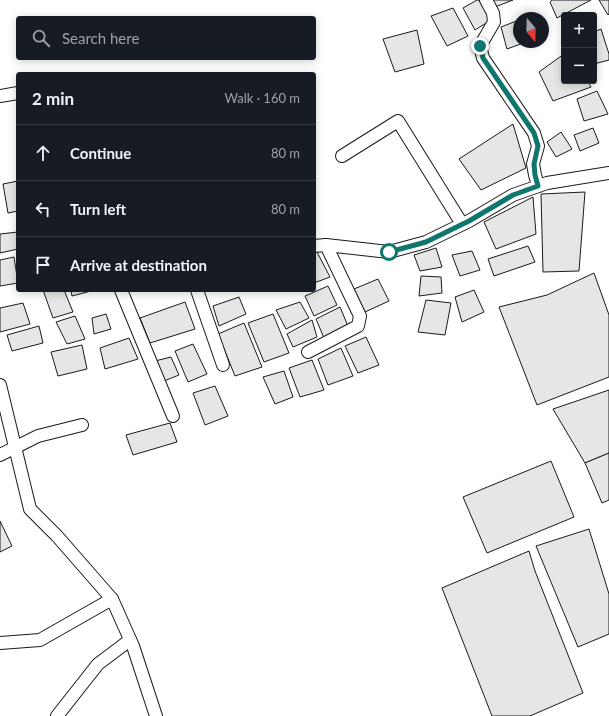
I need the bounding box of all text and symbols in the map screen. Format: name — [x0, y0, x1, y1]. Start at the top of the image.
north arrow — [513, 12, 549, 48]
map controls — [561, 12, 597, 84]
button: + — [561, 12, 597, 48]
search box — [16, 16, 316, 60]
icon: search — [30, 27, 52, 49]
text: Search here — [62, 29, 139, 47]
route end — [471, 37, 489, 55]
button: − — [561, 48, 597, 84]
text: 2 min — [32, 88, 74, 109]
text: Walk · 160 m — [224, 90, 300, 106]
icon: ahead — [32, 142, 54, 164]
text: Continue — [70, 144, 131, 162]
text: 80 m — [271, 145, 300, 161]
icon: left — [32, 198, 54, 220]
text: Turn left — [70, 200, 126, 218]
text: 80 m — [271, 201, 300, 217]
route start — [380, 243, 398, 261]
icon: arrive — [32, 254, 54, 276]
text: Arrive at destination — [70, 256, 207, 274]

